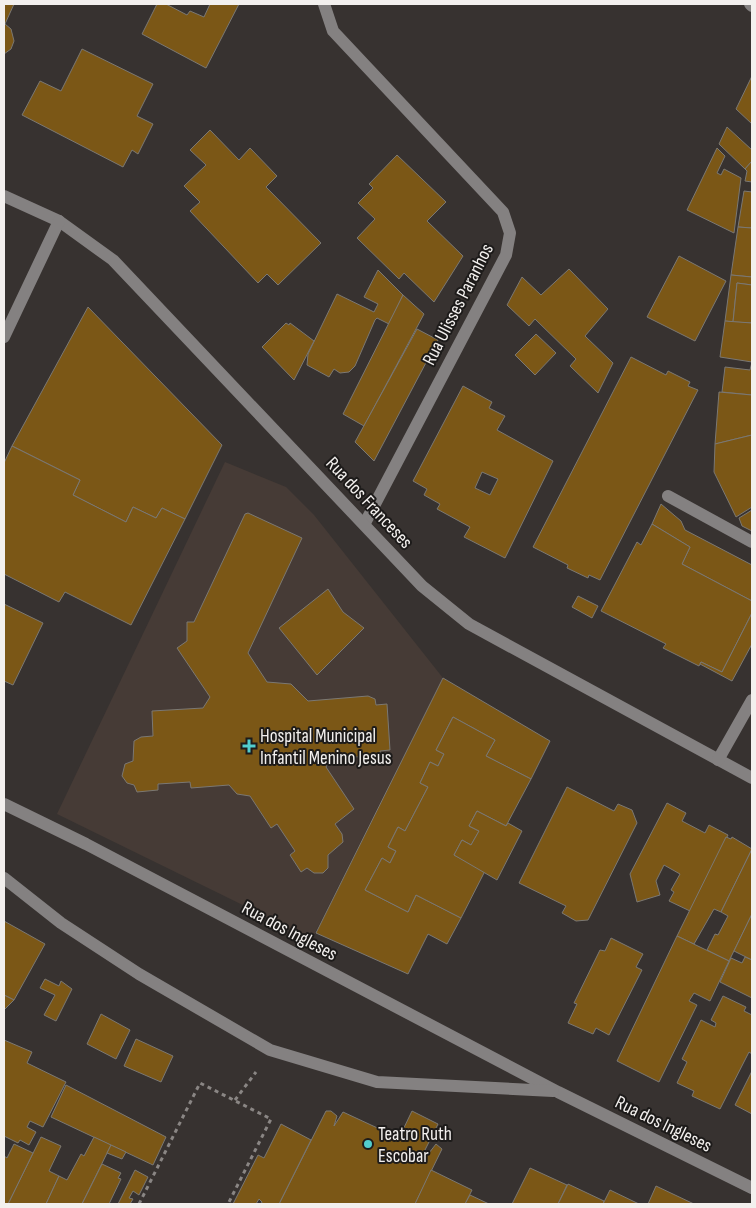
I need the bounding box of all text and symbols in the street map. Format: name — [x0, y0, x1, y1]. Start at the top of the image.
street label: Rua Ulisses Paranhos — [418, 240, 499, 369]
street label: Rua dos Franceses — [321, 452, 417, 554]
place label: Hospital Municipal Infantil Menino Jesus — [260, 725, 392, 770]
marker: Hospital Municipal Infantil Menino Jesus — [242, 739, 256, 753]
street label: Rua dos Ingleses — [238, 897, 341, 966]
street label: Rua dos Ingleses — [611, 1091, 716, 1158]
place label: Teatro Ruth Escobar — [378, 1123, 452, 1168]
marker: Teatro Ruth Escobar — [362, 1138, 374, 1150]

